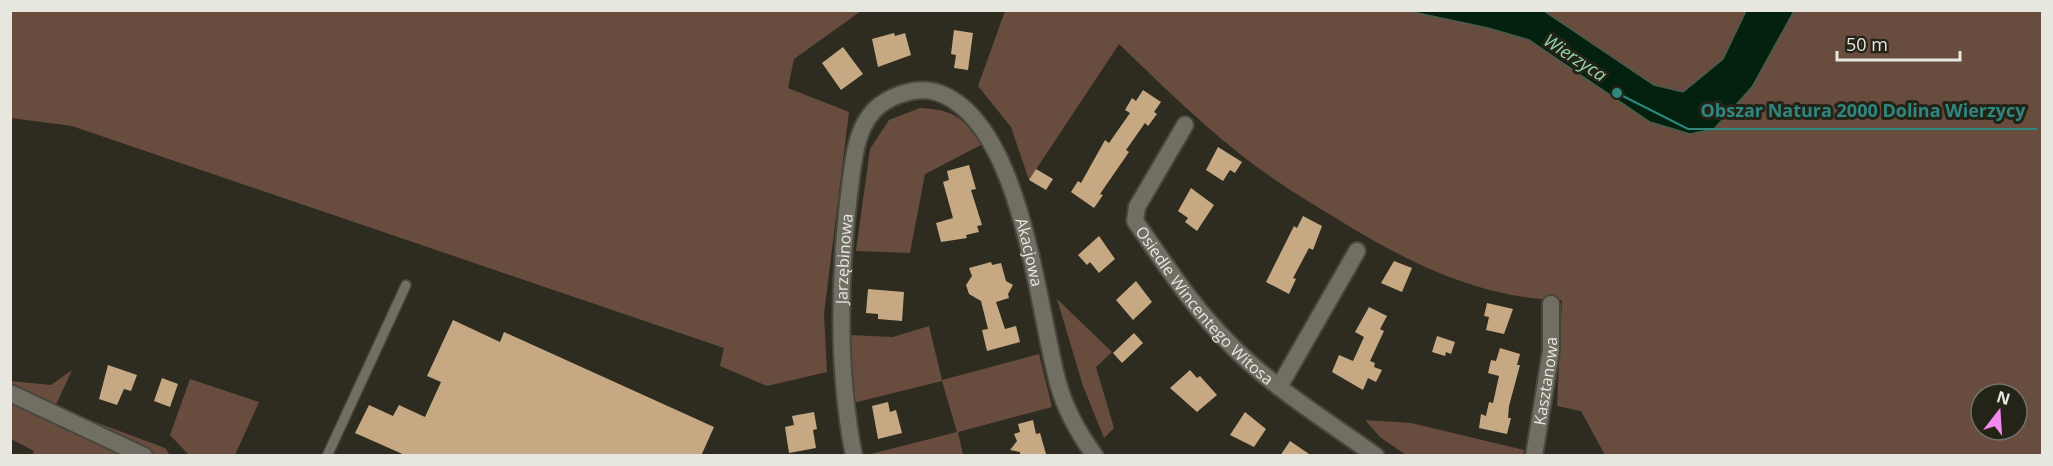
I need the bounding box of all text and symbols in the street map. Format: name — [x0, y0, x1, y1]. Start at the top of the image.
scale bar — [1837, 24, 1960, 62]
water label: Wierzyca — [1539, 28, 1612, 86]
text: 50 m — [1846, 32, 1888, 56]
callout: Obszar Natura 2000 Dolina Wierzycy — [1688, 93, 2037, 129]
text: Obszar Natura 2000 Dolina Wierzycy — [1701, 98, 2026, 122]
street label: Jarzębinowa — [830, 212, 858, 306]
street label: Akacjowa — [1010, 215, 1048, 288]
street label: Osiedle Wincentego Witosa — [1131, 222, 1278, 390]
street label: Kasztanowa — [1528, 337, 1563, 427]
north arrow — [1969, 382, 2029, 442]
text: N — [1994, 385, 2013, 410]

